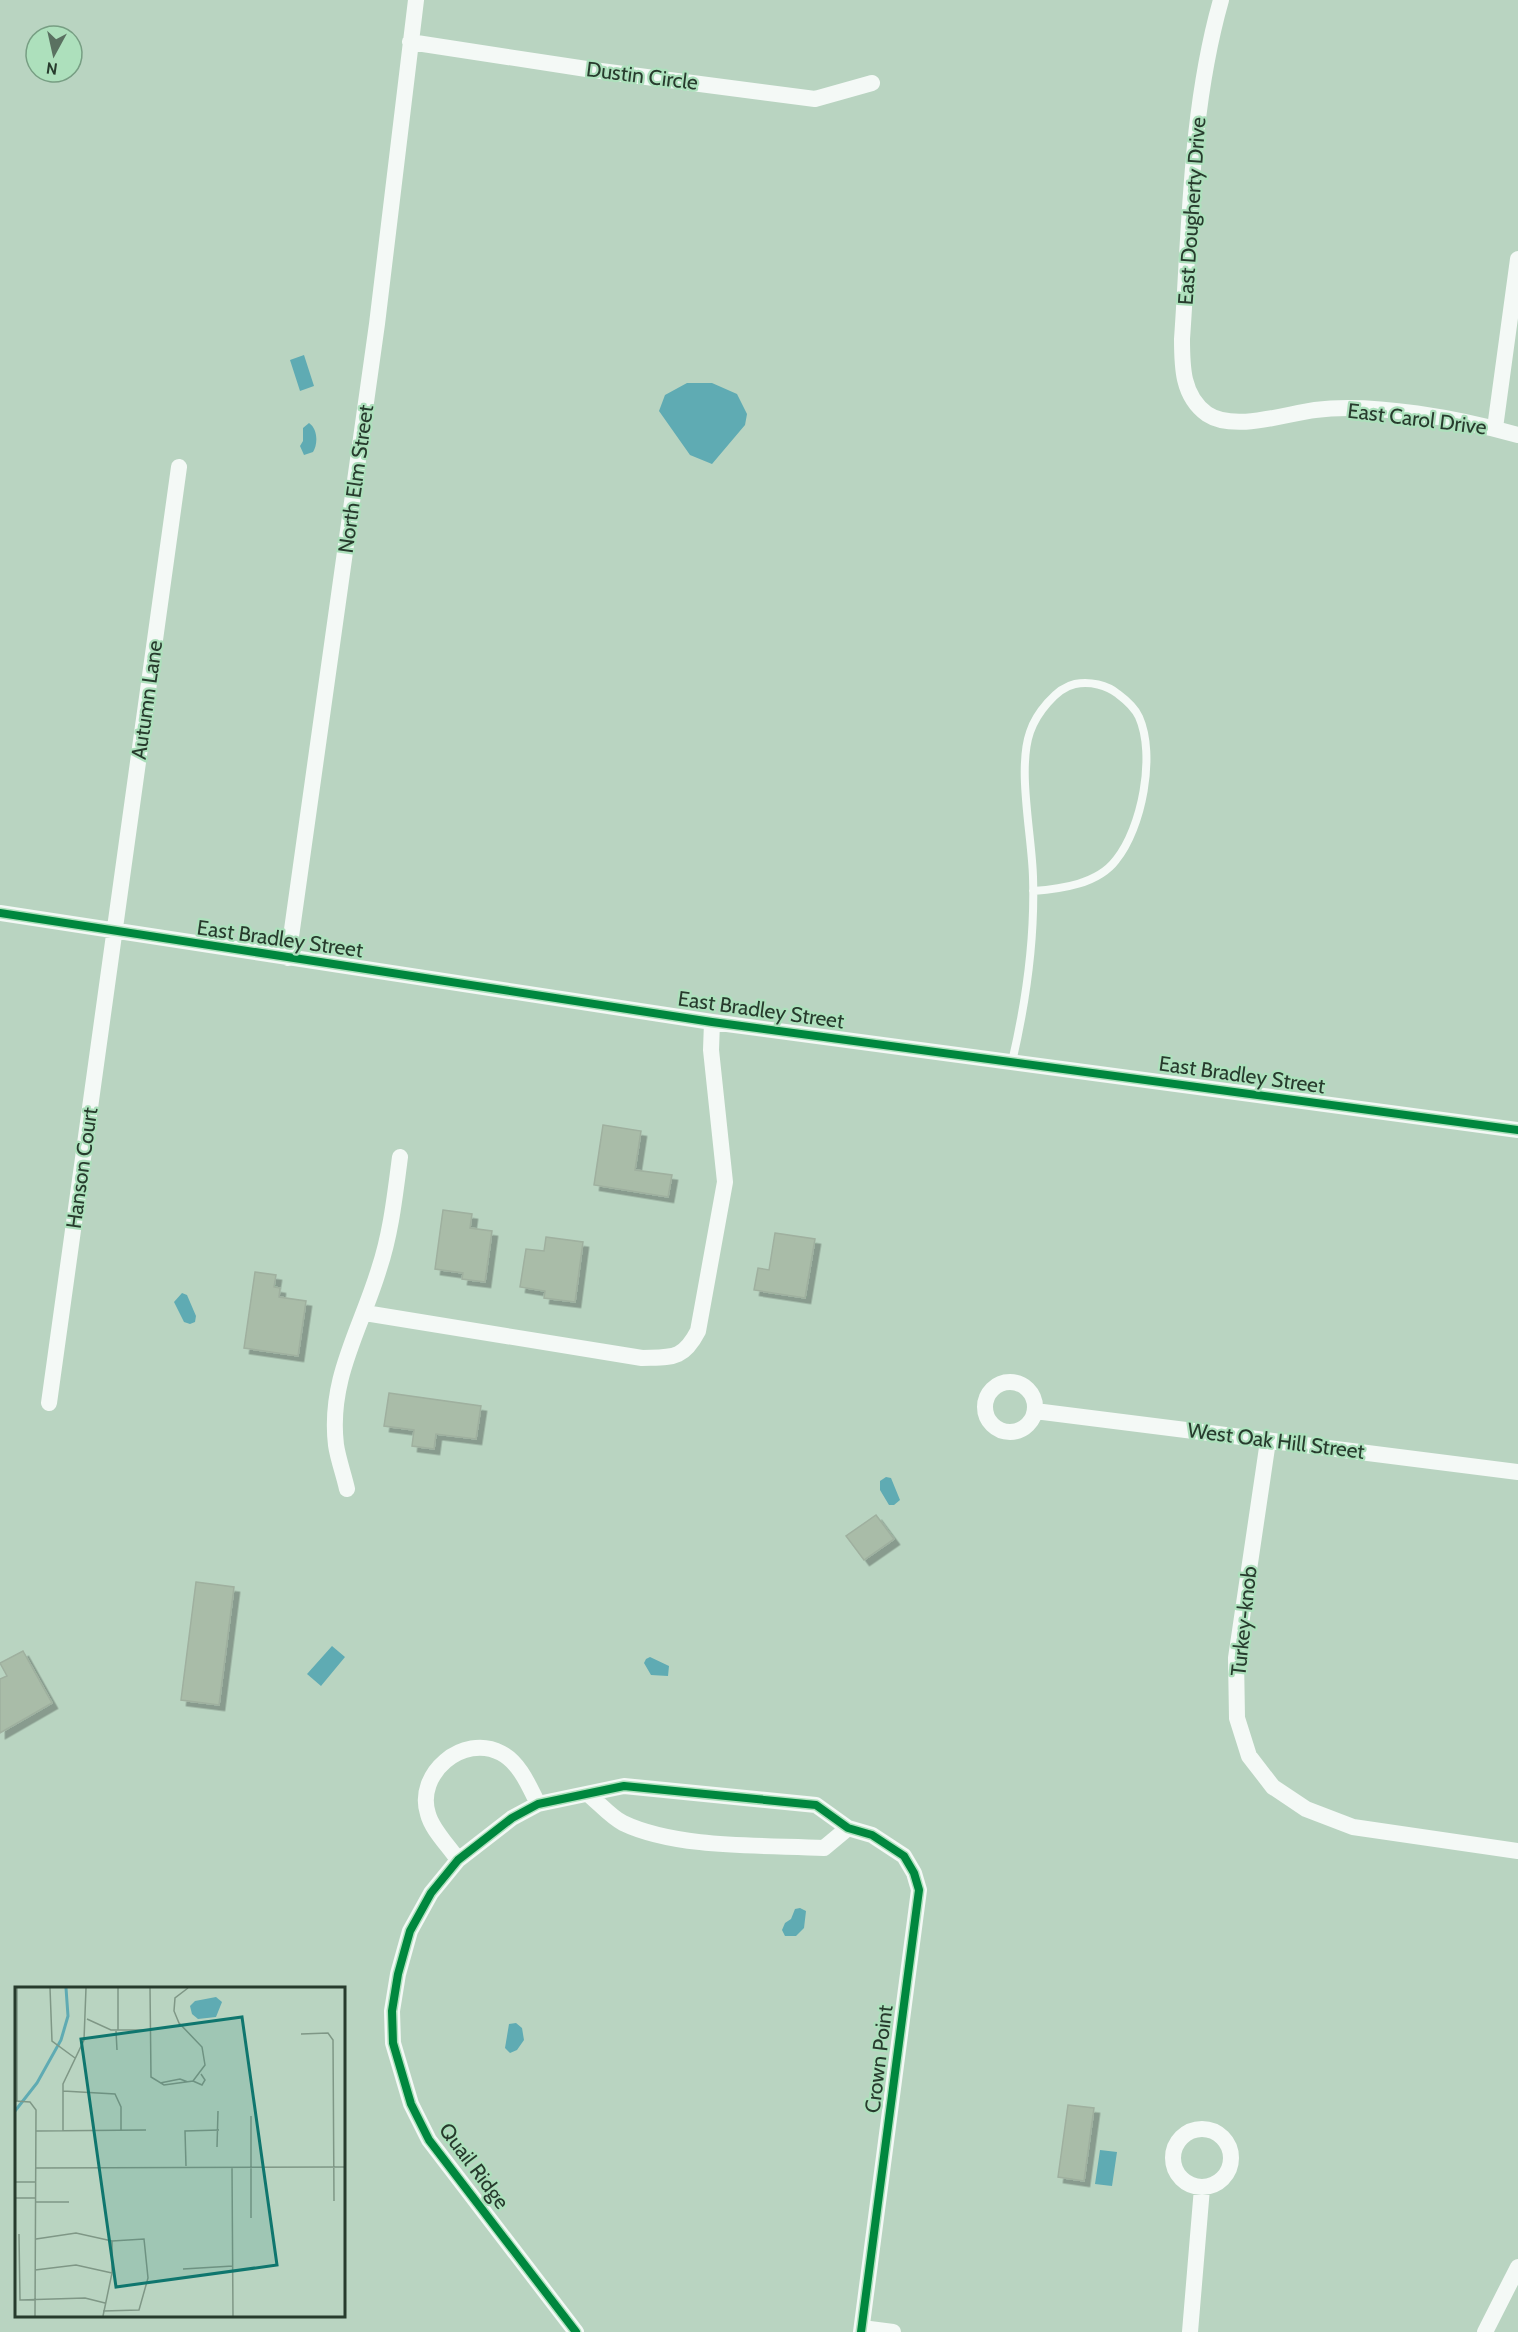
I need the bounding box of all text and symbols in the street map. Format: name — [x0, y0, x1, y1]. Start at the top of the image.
north arrow — [24, 24, 84, 84]
street label: Dustin Circle — [585, 56, 700, 95]
text: N — [45, 58, 59, 79]
street label: East Dougherty Drive — [1172, 116, 1211, 306]
street label: East Carol Drive — [1346, 398, 1488, 439]
street label: North Elm Street — [333, 403, 378, 555]
street label: Autumn Lane — [126, 639, 167, 761]
street label: East Bradley Street — [195, 914, 365, 963]
street label: East Bradley Street — [676, 985, 846, 1034]
street label: East Bradley Street — [1157, 1050, 1327, 1099]
street label: Hanson Court — [61, 1106, 102, 1230]
street label: West Oak Hill Street — [1186, 1417, 1366, 1464]
street label: Turkey-knob — [1225, 1565, 1262, 1677]
inset map — [15, 1987, 345, 2317]
street label: Crown Point — [859, 2003, 898, 2114]
street label: Quail Ridge — [434, 2118, 515, 2214]

